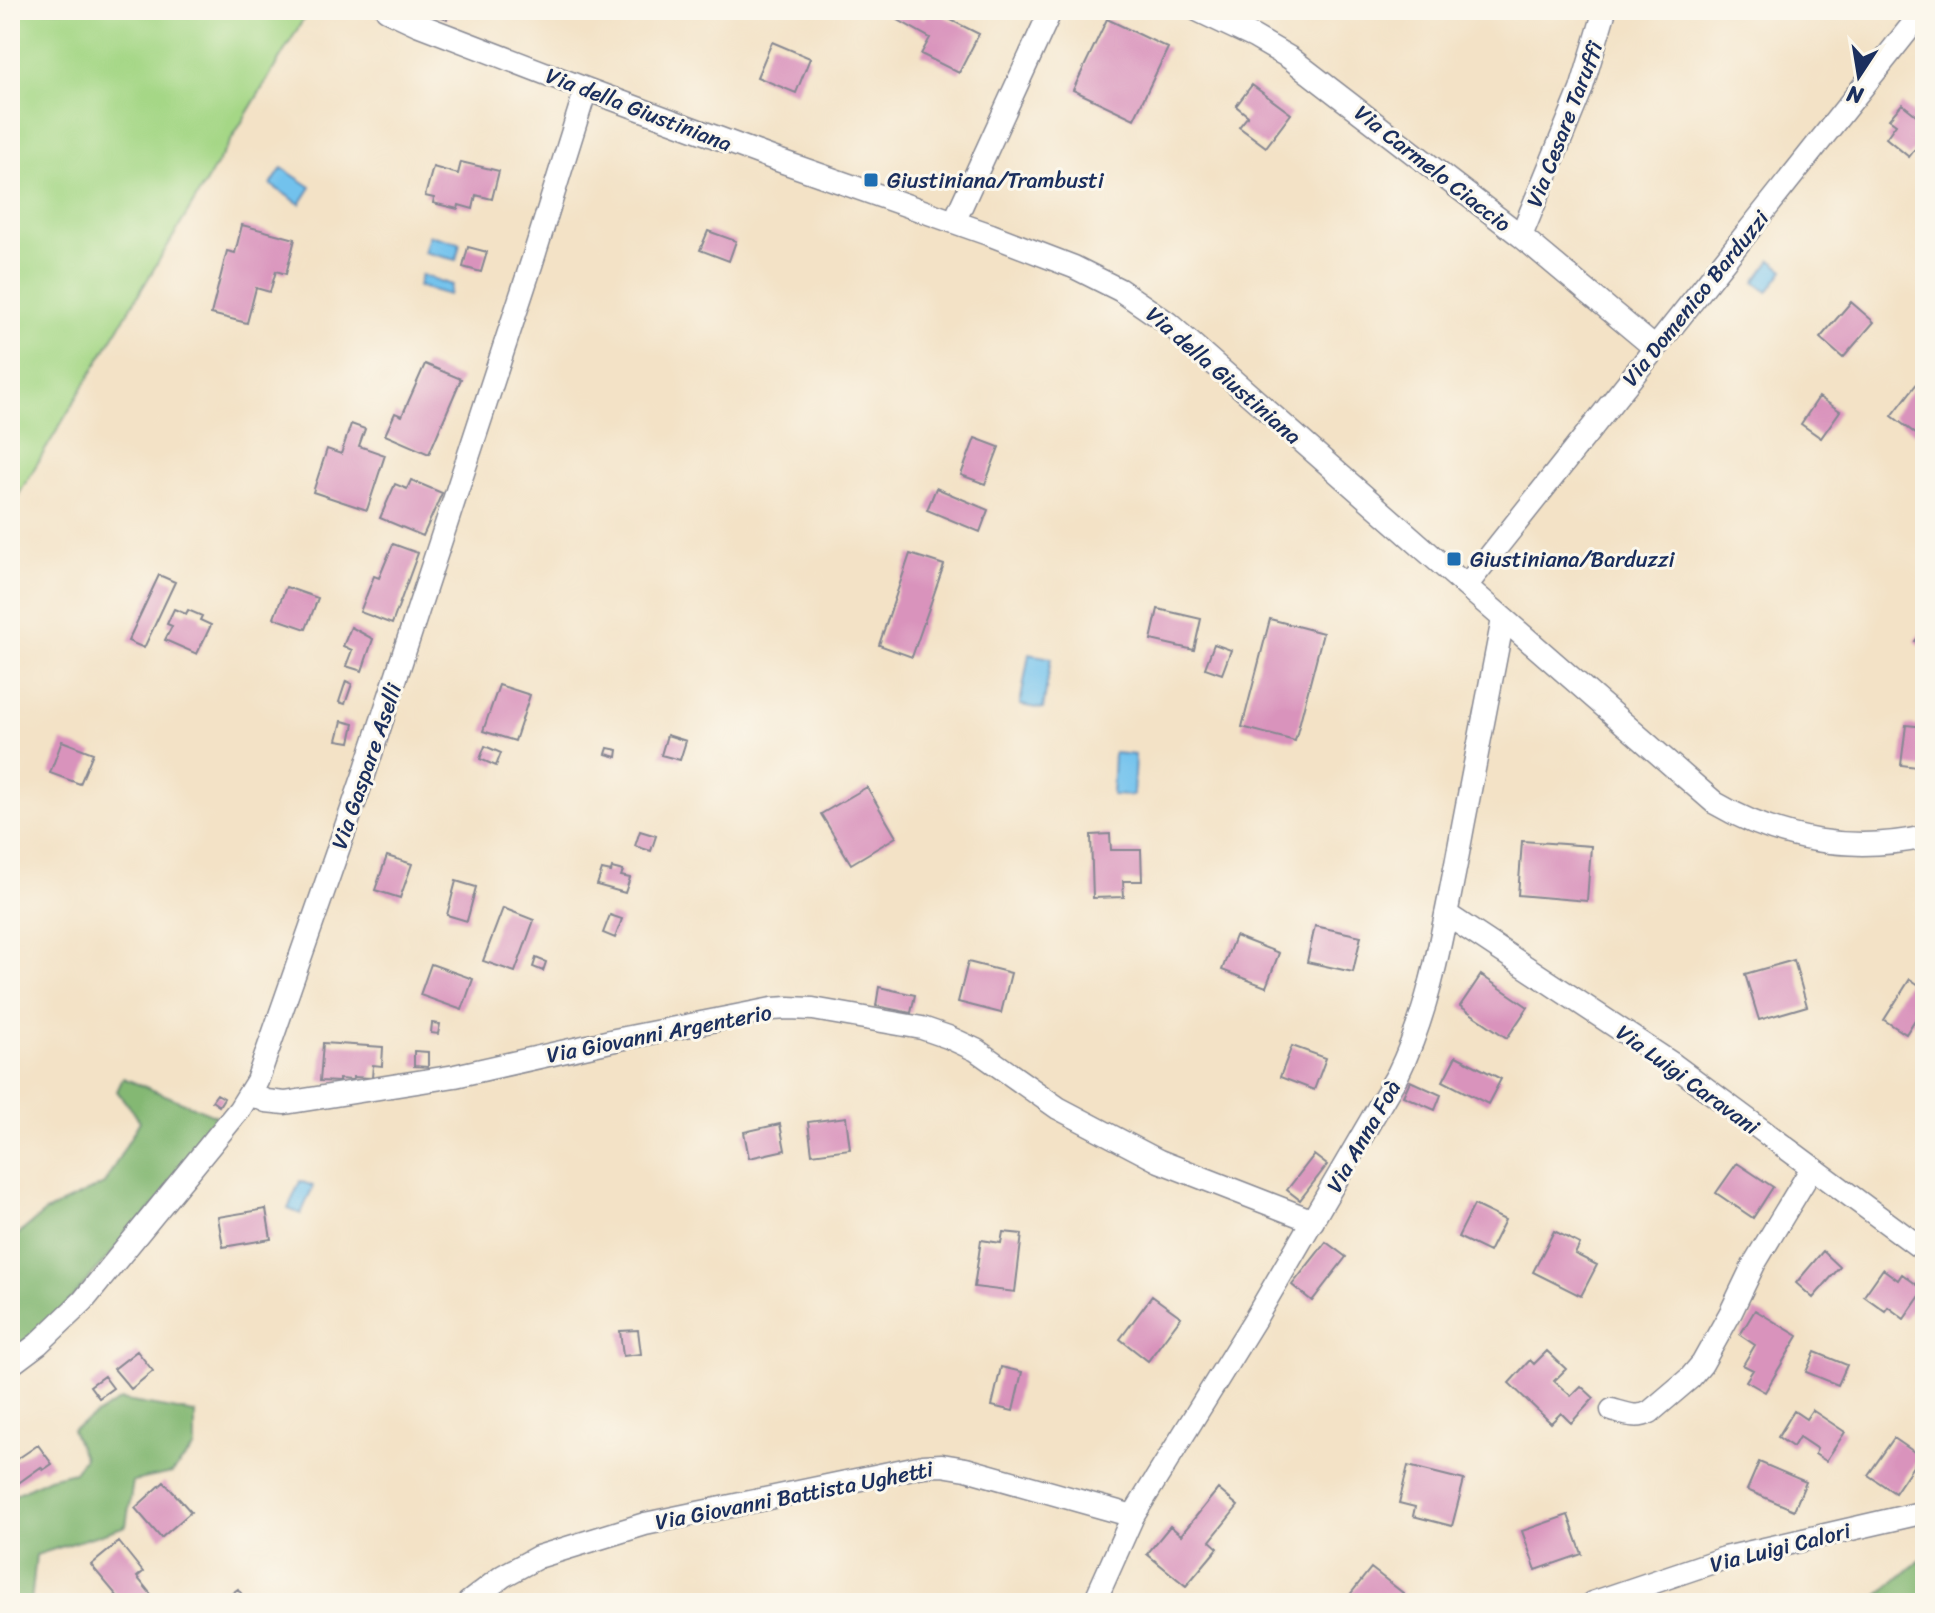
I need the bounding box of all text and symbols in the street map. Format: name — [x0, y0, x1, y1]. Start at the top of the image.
street label: Via Cesare Taruffi — [1515, 34, 1615, 213]
north arrow — [1819, 36, 1899, 116]
street label: Via della Giustiniana — [540, 56, 738, 163]
text: N — [1843, 74, 1867, 116]
street label: Via Carmelo Ciaccio — [1345, 94, 1520, 243]
place label: Giustiniana/Trambusti — [887, 161, 1105, 200]
marker: Giustiniana/Trambusti — [862, 171, 880, 189]
street label: Via Domenico Barduzzi — [1612, 201, 1780, 395]
street label: Via della Giustiniana — [1137, 296, 1311, 455]
place label: Giustiniana/Barduzzi — [1470, 540, 1675, 579]
marker: Giustiniana/Barduzzi — [1445, 550, 1463, 568]
street label: Via Gaspare Aselli — [320, 677, 413, 854]
street label: Via Giovanni Argenterio — [543, 993, 775, 1074]
street label: Via Luigi Caravani — [1607, 1014, 1769, 1146]
street label: Via Anna Foà — [1315, 1072, 1412, 1200]
street label: Via Giovanni Battista Ughetti — [652, 1449, 937, 1542]
street label: Via Luigi Calori — [1706, 1511, 1855, 1584]

